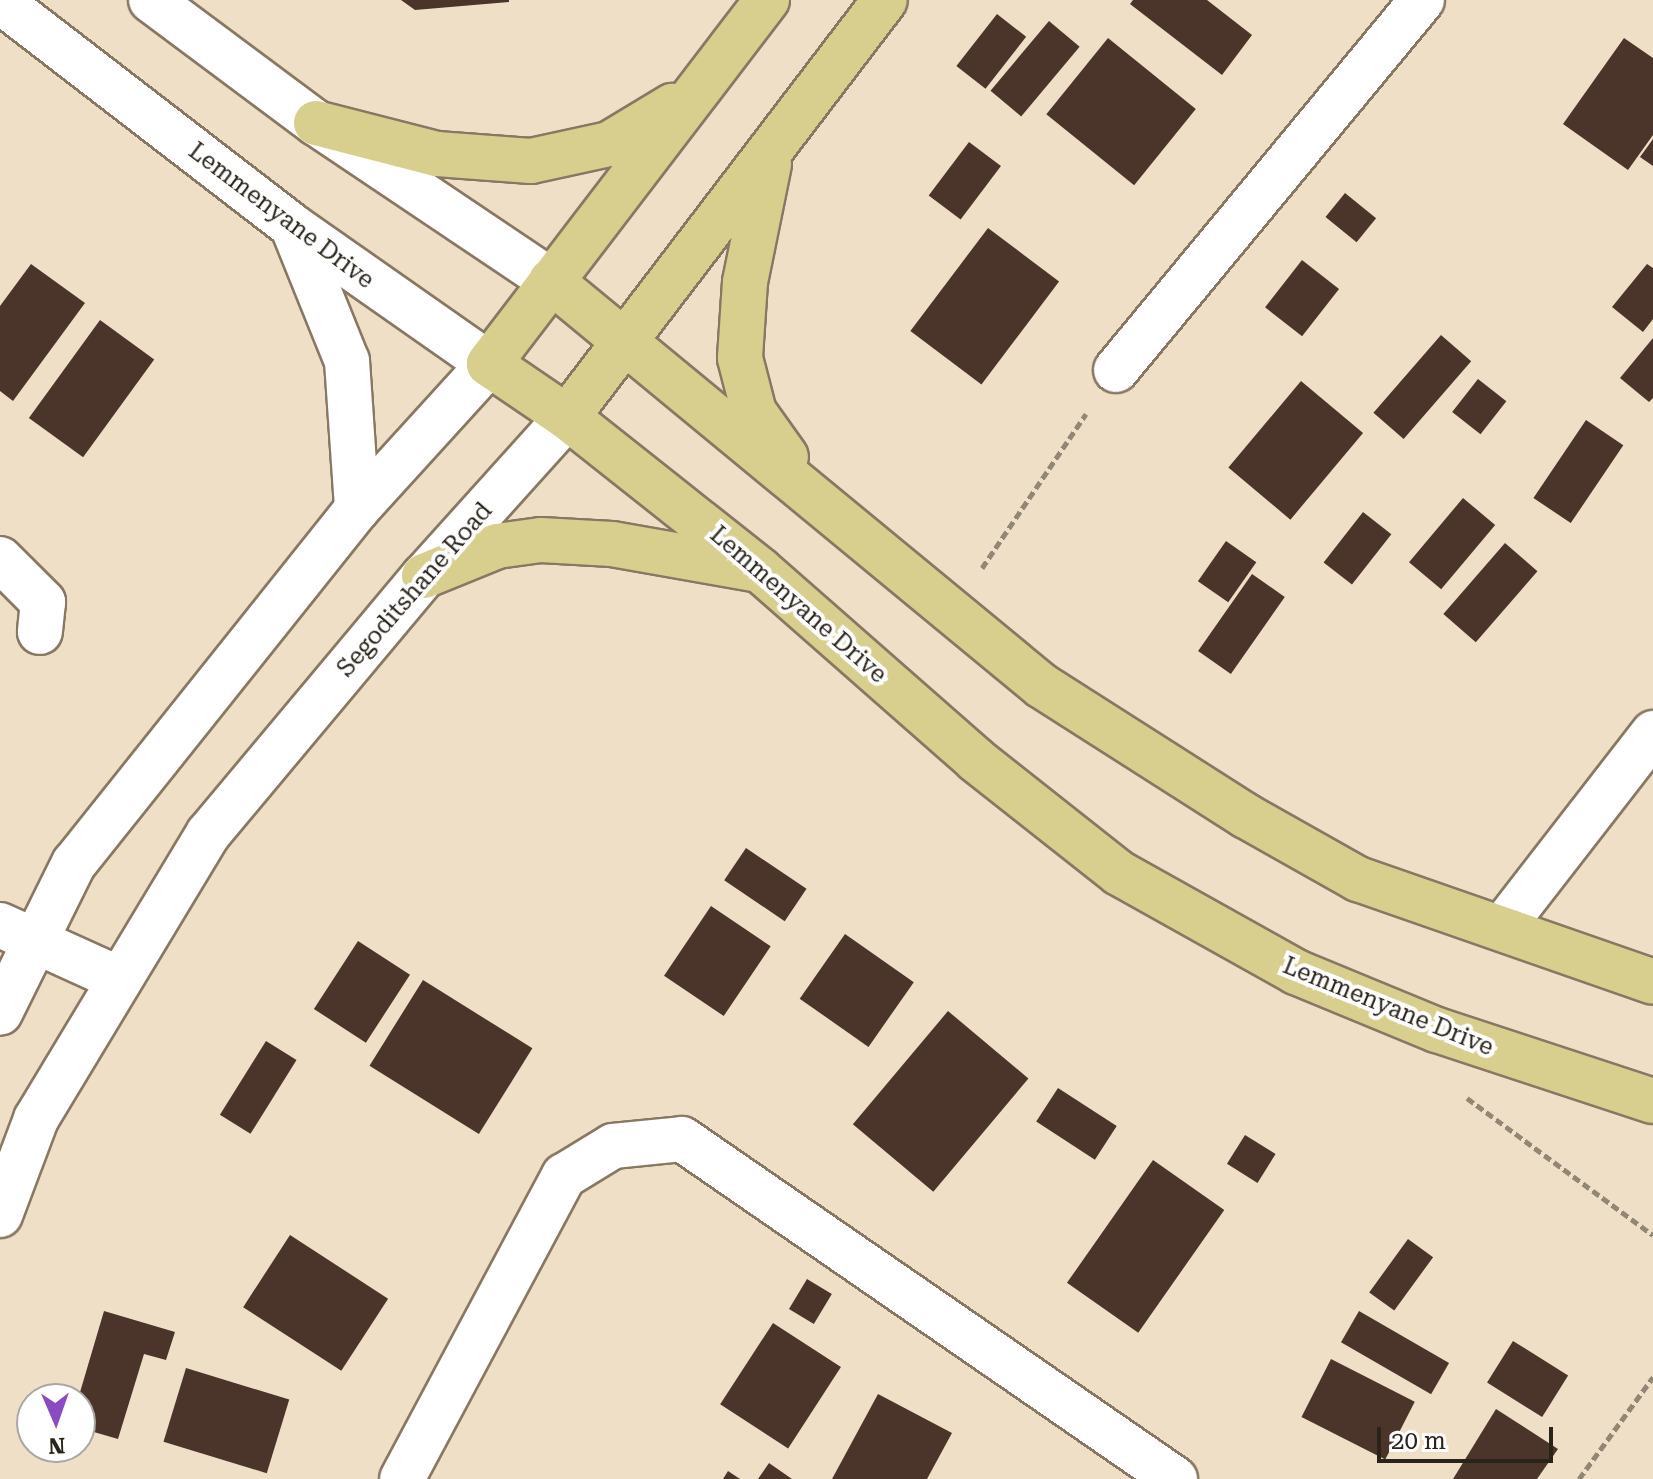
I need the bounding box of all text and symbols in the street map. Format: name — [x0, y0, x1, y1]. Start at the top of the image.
street label: Lemmenyane Drive — [183, 137, 379, 295]
street label: Segoditshane Road — [331, 497, 499, 683]
street label: Lemmenyane Drive — [704, 521, 892, 689]
street label: Lemmenyane Drive — [1279, 952, 1497, 1062]
north arrow — [16, 1383, 96, 1463]
scale bar — [1381, 1411, 1557, 1461]
text: 20 m — [1391, 1427, 1446, 1455]
text: N — [48, 1433, 66, 1458]

